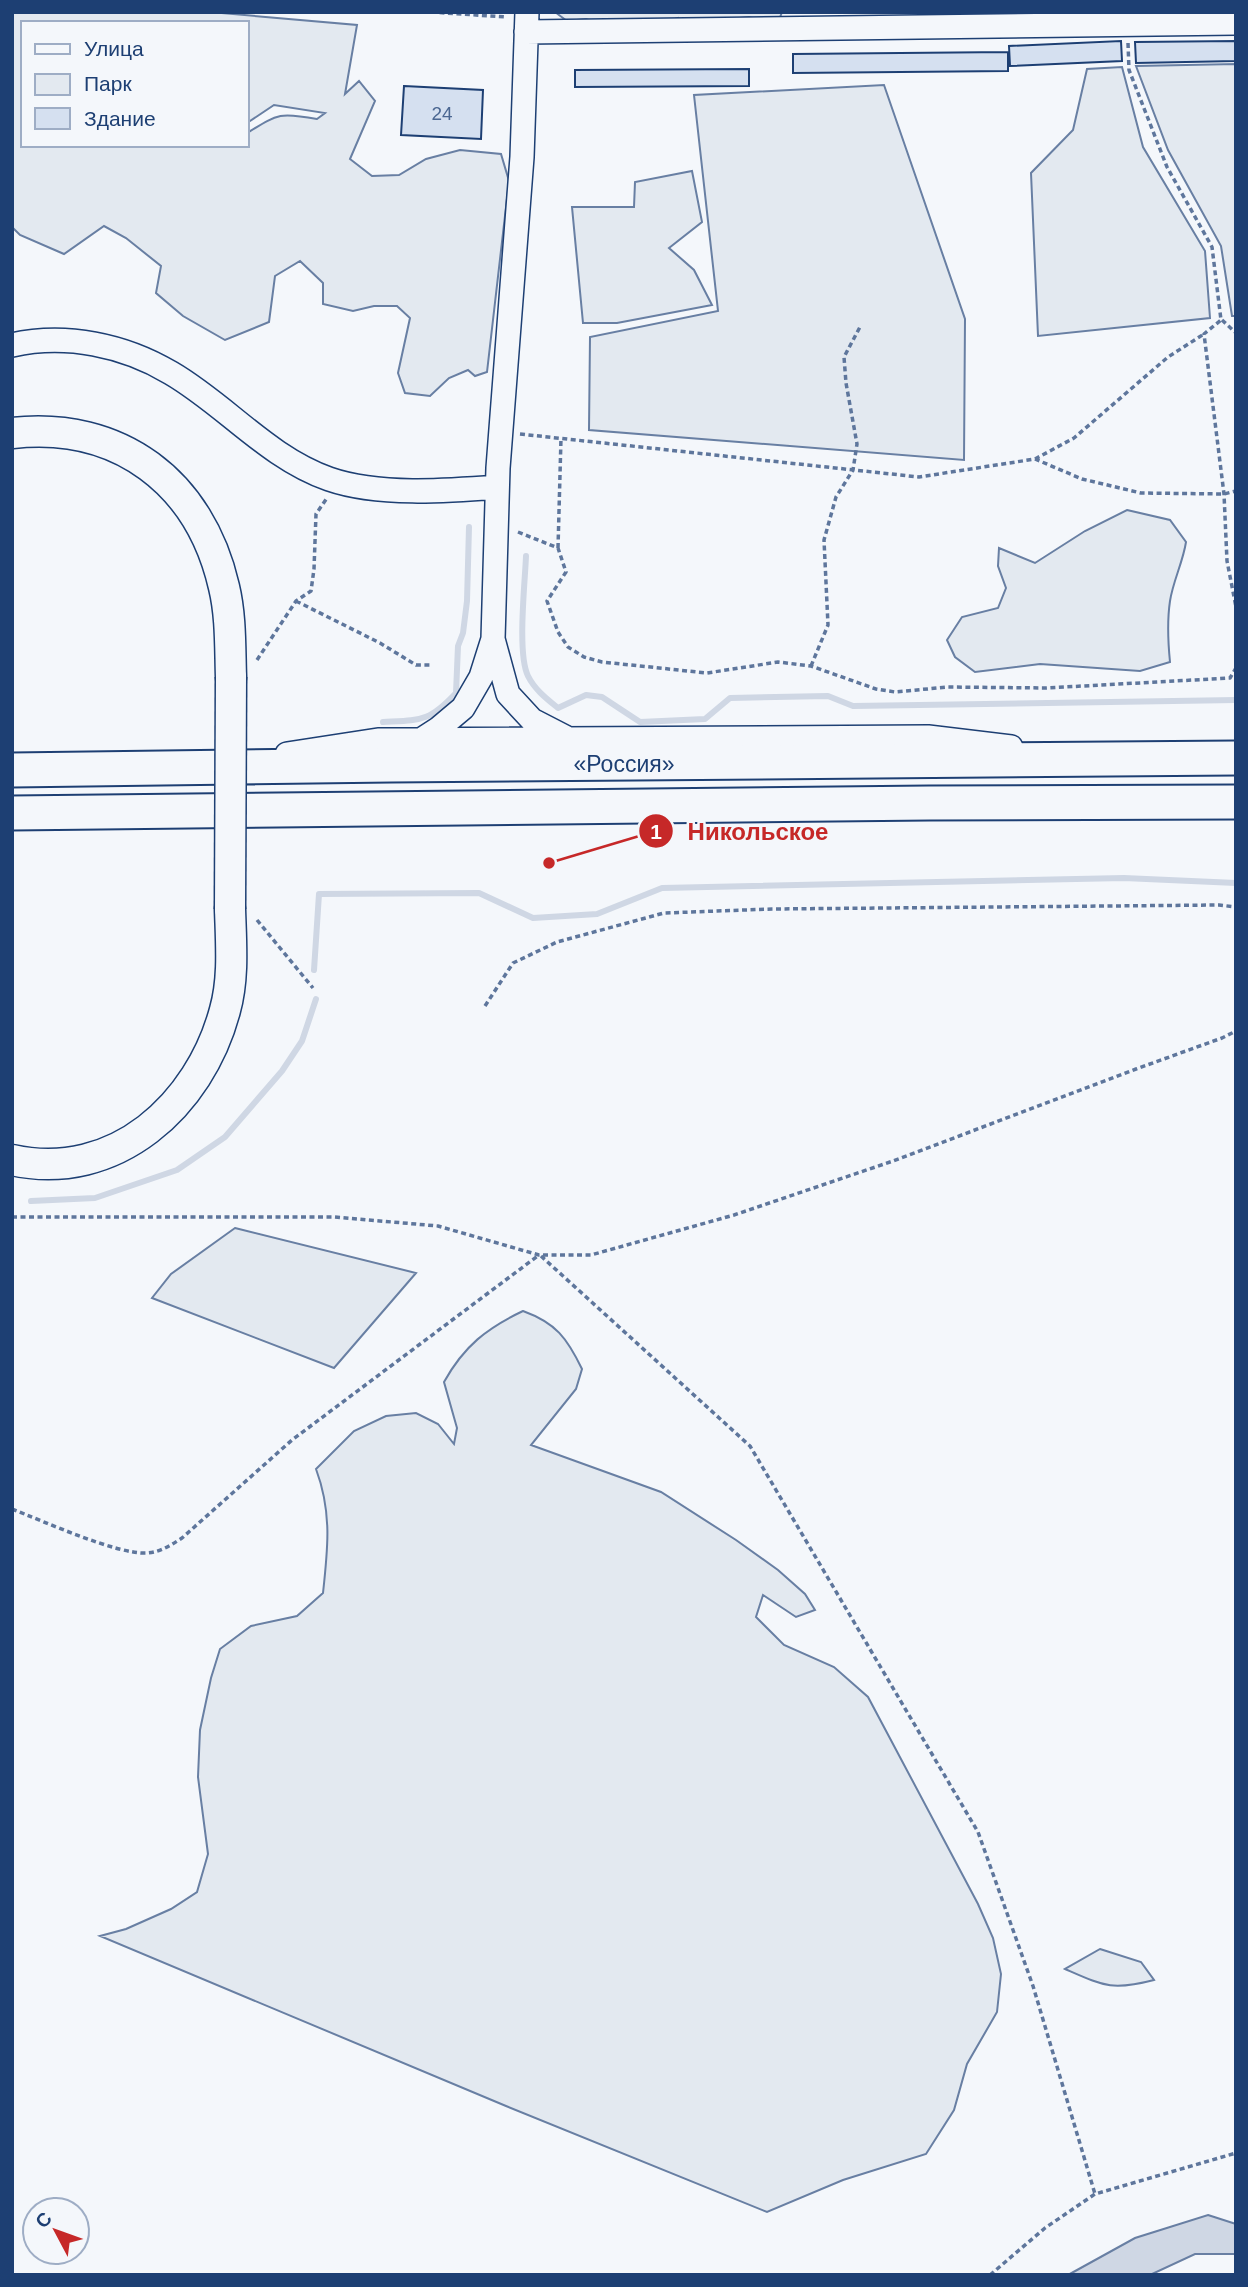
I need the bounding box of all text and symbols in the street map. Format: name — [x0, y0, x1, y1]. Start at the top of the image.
legend — [21, 21, 248, 147]
text: Улица — [84, 37, 144, 60]
text: Парк — [84, 72, 132, 95]
house number: 24 — [431, 103, 453, 124]
text: Здание — [84, 107, 156, 130]
street label: «Россия» — [573, 751, 675, 777]
callout: Никольское — [638, 809, 842, 854]
text: Никольское — [688, 818, 828, 845]
text: 1 — [650, 820, 662, 843]
north arrow — [21, 2196, 91, 2266]
text: С — [31, 2208, 56, 2232]

